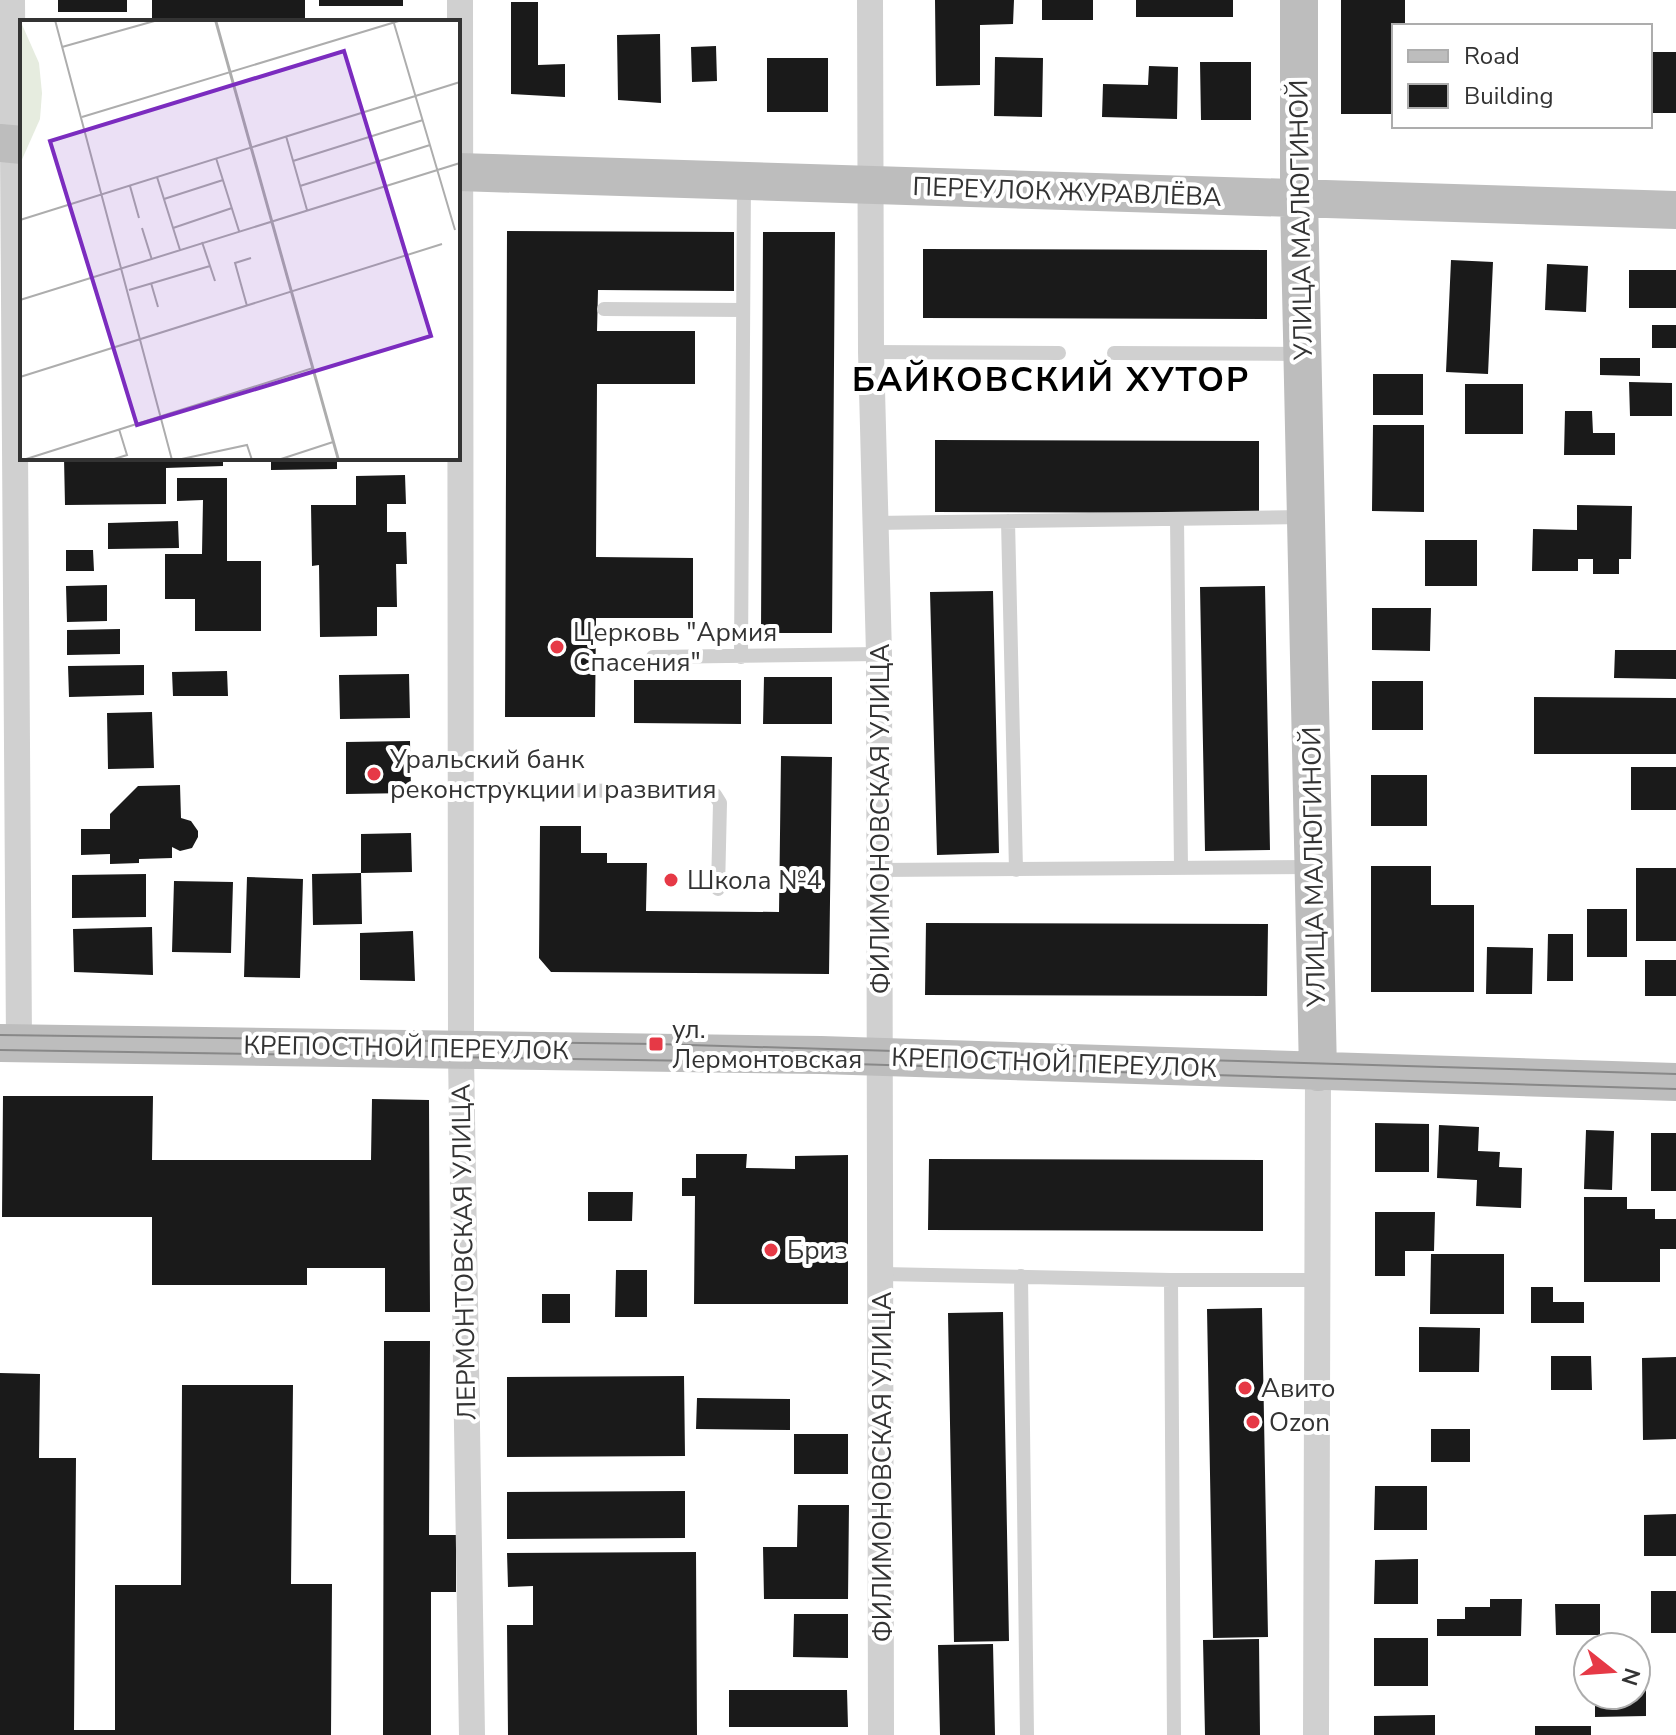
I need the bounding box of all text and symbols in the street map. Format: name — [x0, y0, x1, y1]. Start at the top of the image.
inset map — [20, 20, 460, 460]
legend — [1392, 24, 1652, 128]
text: Road — [1464, 40, 1520, 72]
street label: УЛИЦА МАЛЮГИНОЙ — [1281, 79, 1321, 362]
text: Building — [1464, 80, 1554, 112]
street label: ПЕРЕУЛОК ЖУРАВЛЁВА — [912, 169, 1222, 215]
district label: БАЙКОВСКИЙ ХУТОР — [852, 357, 1250, 403]
place label: Церковь "Армия Спасения" — [573, 615, 777, 680]
marker: Церковь "Армия Спасения" — [548, 638, 566, 656]
street label: ФИЛИМОНОВСКАЯ УЛИЦА — [863, 644, 898, 994]
street label: УЛИЦА МАЛЮГИНОЙ — [1294, 726, 1334, 1009]
place label: Уральский банк реконструкции и развития — [389, 742, 717, 807]
marker: Уральский банк реконструкции и развития — [365, 765, 383, 783]
place label: Школа №4 — [687, 863, 822, 898]
marker: Школа №4 — [662, 871, 680, 889]
place label: ул. Лермонтовская — [672, 1012, 862, 1077]
street label: КРЕПОСТНОЙ ПЕРЕУЛОК — [243, 1028, 569, 1068]
marker: ул. Лермонтовская — [647, 1035, 665, 1053]
street label: КРЕПОСТНОЙ ПЕРЕУЛОК — [891, 1040, 1218, 1086]
street label: ЛЕРМОНТОВСКАЯ УЛИЦА — [444, 1083, 484, 1420]
place label: Бриз — [787, 1233, 848, 1268]
marker: Бриз — [762, 1241, 780, 1259]
street label: ФИЛИМОНОВСКАЯ УЛИЦА — [865, 1292, 900, 1642]
place label: Авито — [1261, 1371, 1336, 1406]
marker: Авито — [1236, 1379, 1254, 1397]
place label: Ozon — [1269, 1405, 1330, 1440]
marker: Ozon — [1244, 1413, 1262, 1431]
north arrow — [1572, 1631, 1652, 1711]
text: N — [1613, 1664, 1647, 1689]

